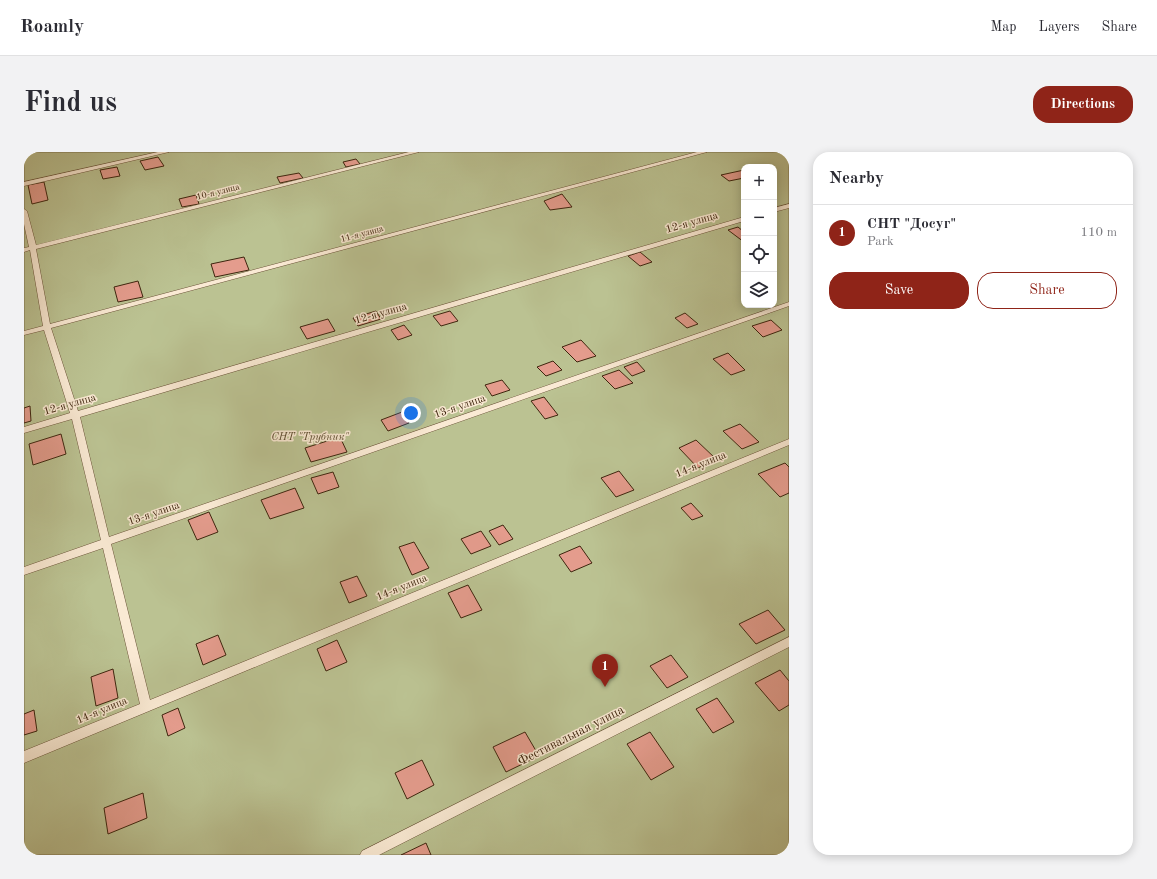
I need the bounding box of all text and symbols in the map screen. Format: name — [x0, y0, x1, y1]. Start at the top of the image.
text: Roamly — [20, 18, 84, 37]
text: Map — [991, 20, 1017, 34]
text: Layers — [1039, 20, 1080, 34]
text: Share — [1102, 20, 1137, 34]
button: Directions — [1033, 86, 1133, 123]
text: Find us — [24, 90, 117, 118]
map controls — [741, 164, 777, 308]
button: + — [741, 164, 777, 200]
text: Nearby — [829, 170, 884, 187]
street label: 10-я улица — [196, 182, 241, 202]
button: − — [741, 200, 777, 236]
street label: 12-я улица — [665, 210, 720, 236]
text: СНТ "Досуг" — [867, 217, 956, 232]
street label: 11-я улица — [340, 224, 385, 244]
text: 1 — [838, 226, 846, 239]
text: 110 m — [1080, 226, 1117, 239]
text: Park — [867, 235, 894, 248]
button: locate — [741, 236, 777, 272]
button: layers — [741, 272, 777, 308]
button: Save — [829, 272, 969, 309]
button: Share — [977, 272, 1117, 309]
street label: 12-я улица — [354, 301, 409, 327]
street label: 12-я улица — [43, 392, 98, 418]
street label: 13-я улица — [433, 393, 488, 421]
your location — [401, 403, 421, 423]
park label: СНТ "Трубник" — [271, 432, 350, 443]
street label: 14-я улица — [674, 450, 729, 480]
street label: 13-я улица — [127, 500, 182, 528]
street label: 14-я улица — [375, 573, 430, 603]
pin: 1 — [592, 654, 618, 687]
street label: 14-я улица — [75, 695, 129, 727]
street label: Фестивальная улица — [516, 703, 627, 768]

